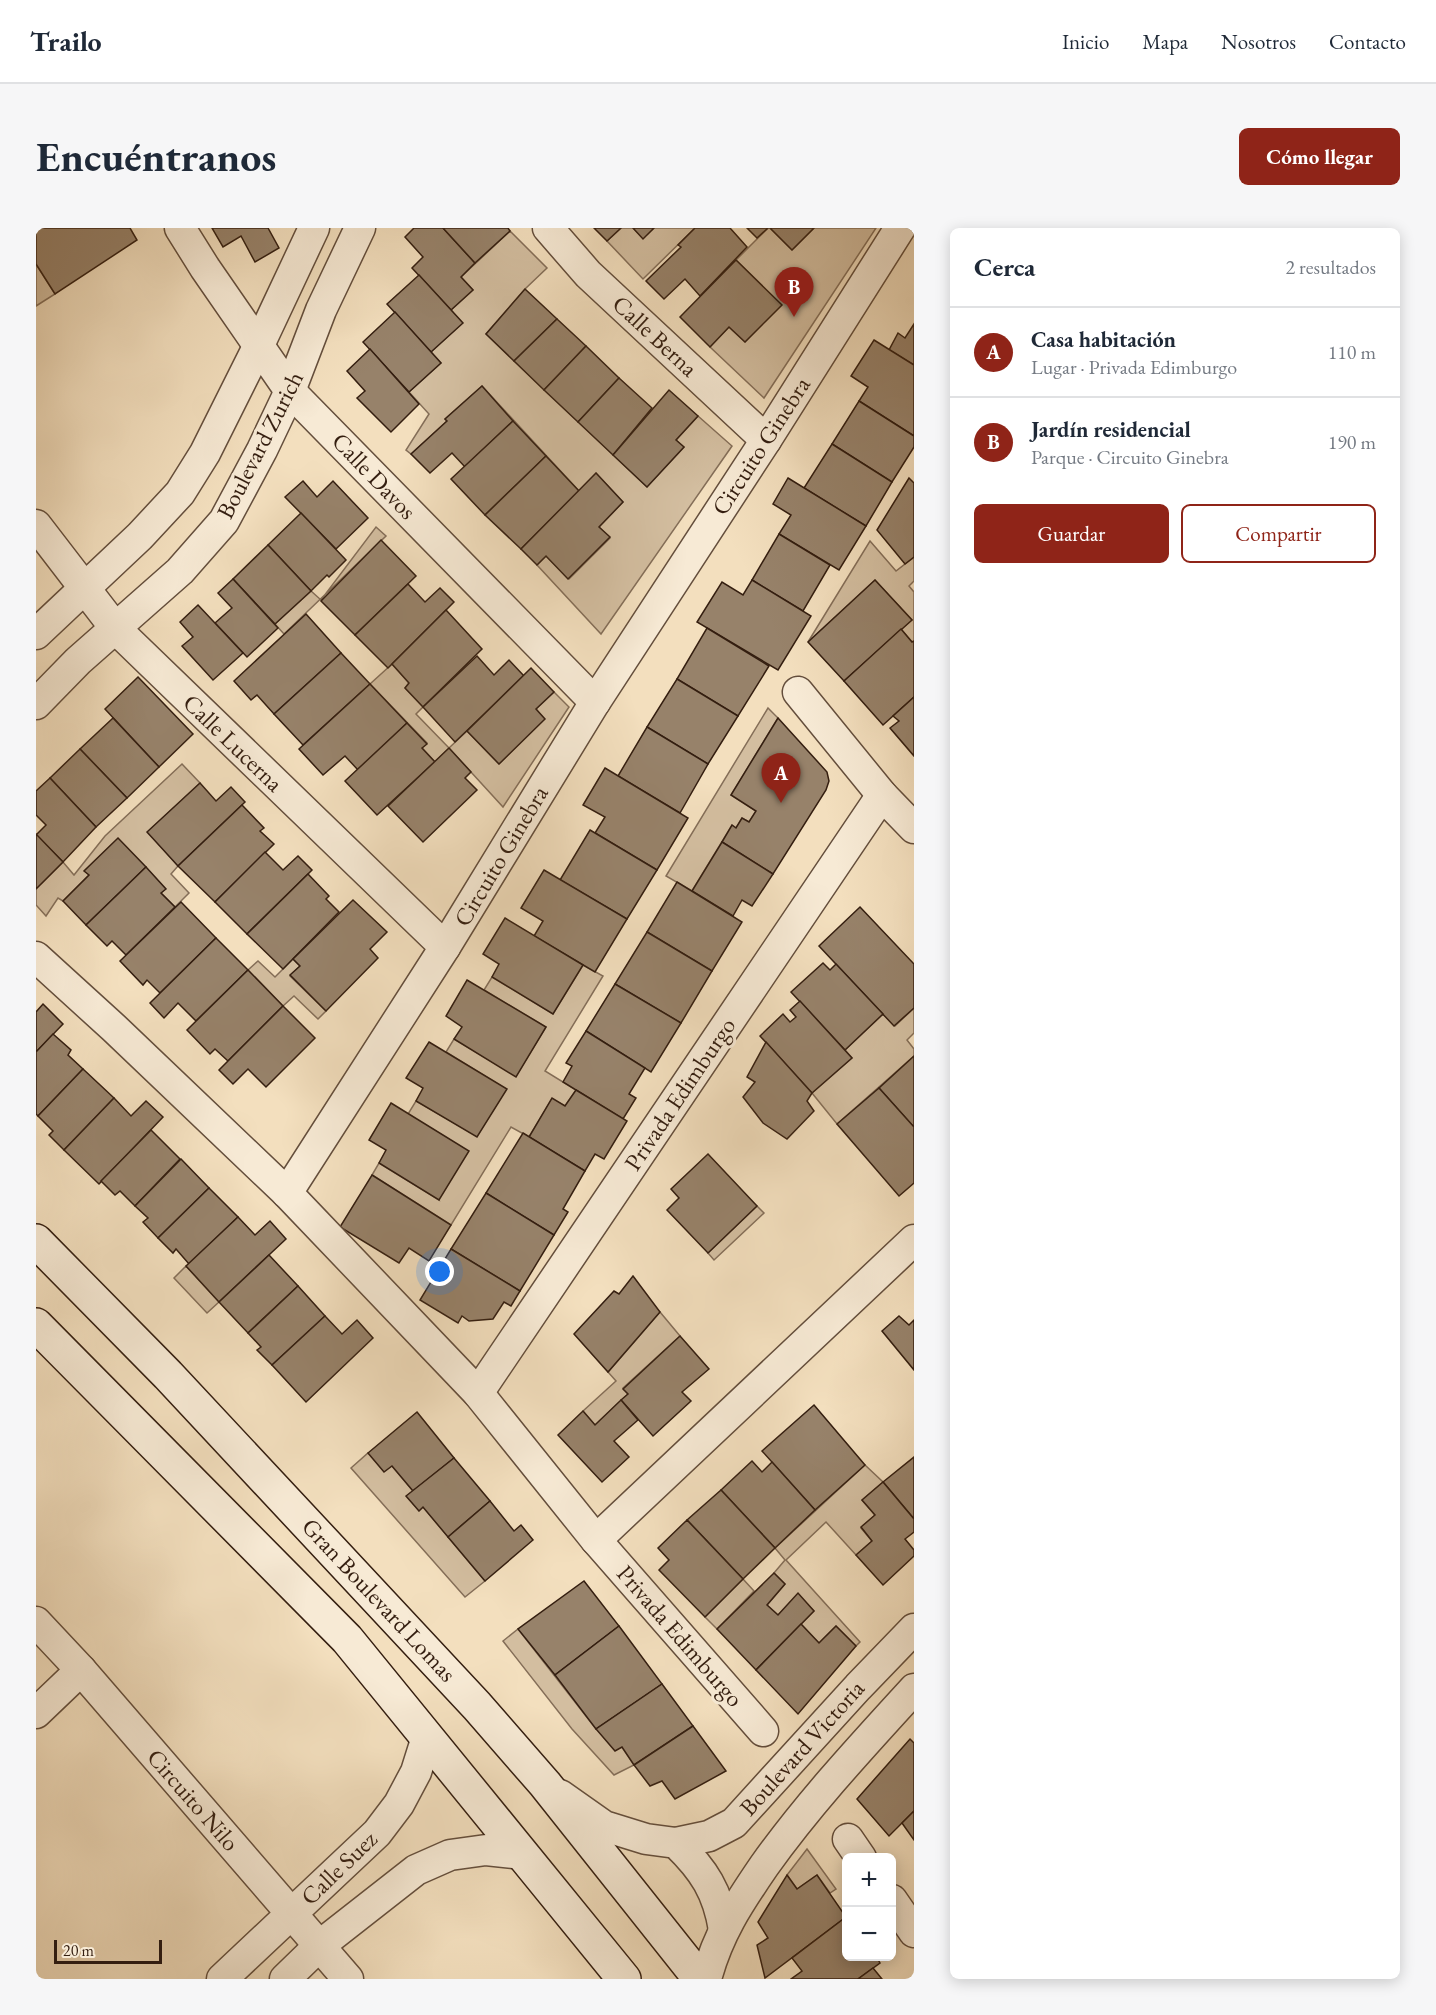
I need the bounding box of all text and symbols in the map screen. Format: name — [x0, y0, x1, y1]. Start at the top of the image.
text: Trailo — [30, 23, 102, 59]
text: Inicio — [1062, 28, 1109, 55]
text: Mapa — [1142, 28, 1188, 55]
text: Nosotros — [1221, 28, 1296, 55]
text: Contacto — [1329, 28, 1406, 55]
button: Cómo llegar — [1239, 128, 1400, 185]
text: Encuéntranos — [36, 129, 276, 184]
text: Cerca — [974, 250, 1035, 284]
text: 2 resultados — [1285, 254, 1376, 280]
pin: B — [774, 268, 813, 317]
street label: Calle Berna — [606, 288, 705, 383]
text: Casa habitación — [1031, 325, 1176, 354]
text: A — [986, 339, 1001, 365]
text: 110 m — [1328, 339, 1376, 365]
text: Lugar · Privada Edimburgo — [1031, 354, 1237, 380]
street label: Boulevard Zurich — [209, 366, 310, 524]
street label: Circuito Ginebra — [704, 370, 817, 521]
text: Jardín residencial — [1031, 415, 1191, 444]
street label: Calle Davos — [325, 426, 423, 526]
text: B — [987, 429, 1000, 455]
text: 190 m — [1328, 429, 1376, 455]
text: Parque · Circuito Ginebra — [1031, 444, 1229, 470]
button: Guardar — [974, 504, 1169, 563]
button: Compartir — [1181, 504, 1376, 563]
street label: Calle Lucerna — [177, 687, 290, 798]
pin: A — [762, 754, 800, 803]
street label: Circuito Ginebra — [446, 779, 555, 932]
street label: Privada Edimburgo — [617, 1011, 742, 1176]
your location — [425, 1257, 454, 1286]
street label: Gran Boulevard Lomas — [295, 1511, 463, 1688]
street label: Privada Edimburgo — [610, 1558, 751, 1713]
street label: Boulevard Victoria — [732, 1673, 871, 1822]
street label: Circuito Nilo — [140, 1742, 246, 1857]
street label: Calle Suez — [294, 1824, 383, 1912]
map controls — [842, 1853, 896, 1961]
button: + — [842, 1853, 896, 1907]
button: − — [842, 1907, 896, 1961]
scale bar — [54, 1937, 162, 1964]
text: 20 m — [63, 1940, 94, 1961]

